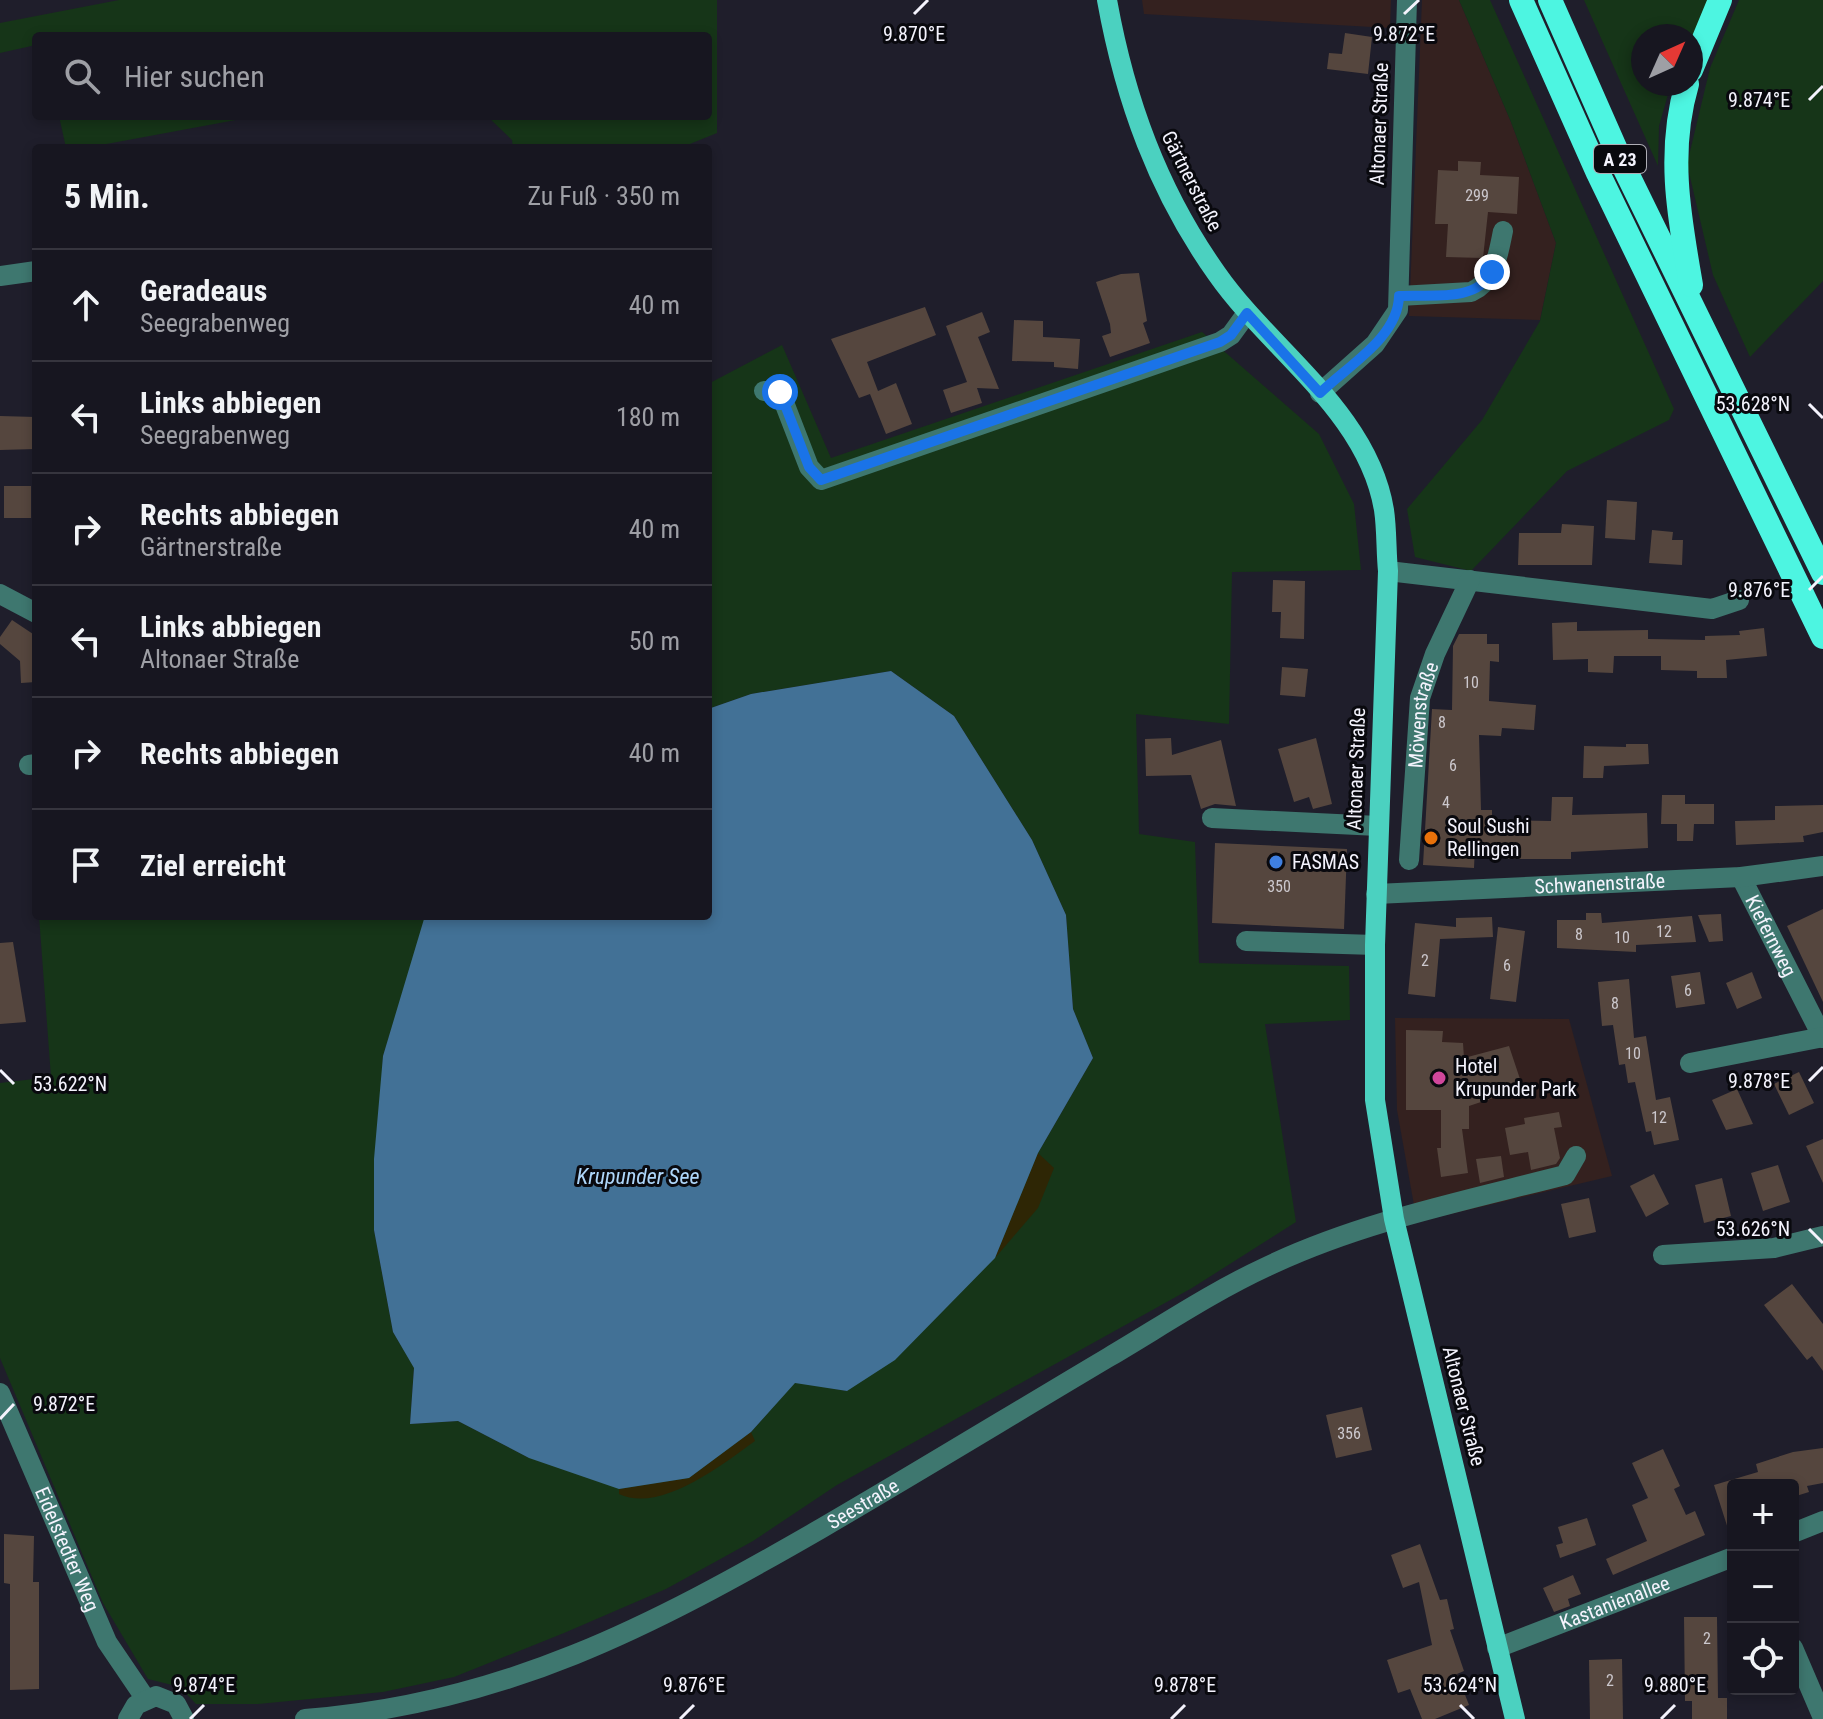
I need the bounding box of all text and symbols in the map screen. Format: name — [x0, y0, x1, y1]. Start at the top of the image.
text: 9.870°E — [883, 22, 945, 46]
text: 9.872°E — [1373, 22, 1435, 46]
north arrow — [1631, 24, 1703, 96]
search box — [32, 32, 712, 120]
icon: search — [60, 54, 104, 98]
text: Hier suchen — [124, 59, 265, 94]
street label: Altonaer Straße — [1365, 62, 1393, 186]
text: 9.874°E — [1728, 88, 1790, 112]
street label: Gärtnerstraße — [1157, 127, 1227, 235]
road number: A 23 — [1594, 145, 1646, 173]
text: 5 Min. — [64, 176, 150, 216]
text: Zu Fuß · 350 m — [527, 181, 680, 211]
house number: 299 — [1465, 186, 1489, 205]
route end — [1474, 254, 1510, 290]
text: Geradeaus — [140, 273, 267, 308]
icon: ahead — [64, 283, 108, 327]
text: 40 m — [629, 290, 680, 320]
text: Seegrabenweg — [140, 308, 290, 338]
route start — [762, 374, 798, 410]
text: Links abbiegen — [140, 385, 322, 420]
text: 53.628°N — [1716, 392, 1790, 416]
icon: left — [64, 395, 108, 439]
text: 180 m — [616, 402, 680, 432]
text: Seegrabenweg — [140, 420, 290, 450]
text: Rechts abbiegen — [140, 497, 339, 532]
icon: right — [64, 507, 108, 551]
text: 40 m — [629, 514, 680, 544]
text: Gärtnerstraße — [140, 532, 282, 562]
text: 9.876°E — [1728, 578, 1790, 602]
text: Links abbiegen — [140, 609, 322, 644]
icon: left — [64, 619, 108, 663]
text: 50 m — [629, 626, 680, 656]
text: Altonaer Straße — [140, 644, 299, 674]
street label: Möwenstraße — [1403, 659, 1443, 769]
house number: 10 — [1463, 673, 1479, 692]
street label: Altonaer Straße — [1342, 707, 1370, 831]
house number: 8 — [1438, 713, 1446, 732]
icon: right — [64, 731, 108, 775]
text: Rechts abbiegen — [140, 736, 339, 771]
text: 40 m — [629, 738, 680, 768]
house number: 6 — [1449, 756, 1457, 775]
house number: 4 — [1442, 793, 1450, 812]
place label: Soul Sushi Rellingen — [1447, 814, 1530, 861]
marker: Soul Sushi Rellingen — [1422, 829, 1440, 847]
icon: arrive — [64, 843, 108, 887]
text: Ziel erreicht — [140, 848, 286, 883]
place label: FASMAS — [1292, 850, 1359, 874]
marker: FASMAS — [1267, 853, 1285, 871]
street label: Schwanenstraße — [1534, 869, 1666, 899]
house number: 350 — [1267, 877, 1291, 896]
street label: Kiefernweg — [1740, 891, 1802, 981]
house number: 12 — [1656, 922, 1672, 941]
house number: 8 — [1575, 925, 1583, 944]
house number: 10 — [1614, 928, 1630, 947]
house number: 2 — [1421, 951, 1429, 970]
house number: 6 — [1503, 956, 1511, 975]
house number: 6 — [1684, 981, 1692, 1000]
house number: 8 — [1611, 994, 1619, 1013]
house number: 10 — [1625, 1044, 1641, 1063]
place label: Hotel Krupunder Park — [1455, 1054, 1577, 1101]
marker: Hotel Krupunder Park — [1430, 1069, 1448, 1087]
text: 9.878°E — [1728, 1069, 1790, 1093]
text: 53.622°N — [33, 1072, 107, 1096]
house number: 12 — [1651, 1108, 1667, 1127]
water label: Krupunder See — [577, 1164, 699, 1189]
text: 53.626°N — [1716, 1217, 1790, 1241]
street label: Altonaer Straße — [1438, 1344, 1490, 1468]
text: 9.872°E — [33, 1392, 95, 1416]
house number: 356 — [1337, 1424, 1361, 1443]
street label: Seestraße — [823, 1473, 903, 1534]
map controls — [1727, 1479, 1799, 1695]
button: + — [1727, 1479, 1799, 1551]
street label: Eidelstedter Weg — [30, 1483, 104, 1615]
button: − — [1727, 1551, 1799, 1623]
street label: Kastanienallee — [1556, 1571, 1673, 1635]
button: locate — [1727, 1623, 1799, 1695]
house number: 2 — [1703, 1629, 1711, 1648]
house number: 2 — [1606, 1671, 1614, 1690]
text: 9.874°E — [173, 1673, 235, 1697]
text: 9.876°E — [663, 1673, 725, 1697]
text: 9.878°E — [1154, 1673, 1216, 1697]
text: 53.624°N — [1423, 1673, 1497, 1697]
text: 9.880°E — [1644, 1673, 1706, 1697]

